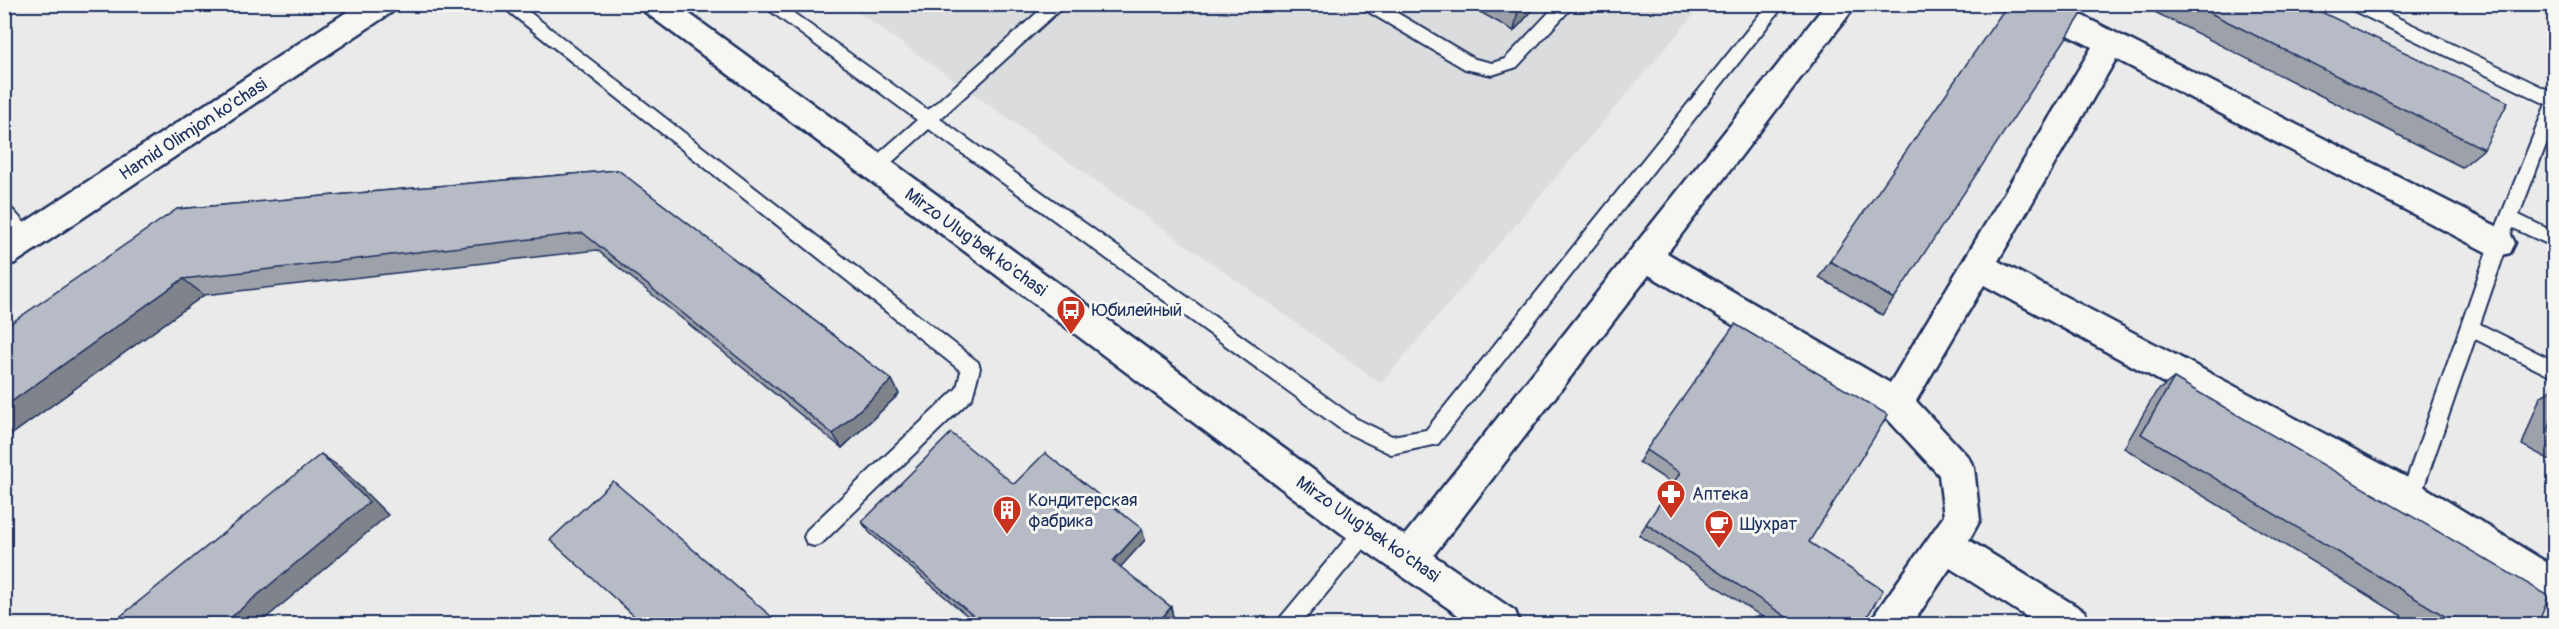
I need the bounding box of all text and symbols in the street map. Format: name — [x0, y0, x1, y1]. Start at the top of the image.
street label: Hamid Olimjon ko'chasi — [115, 73, 272, 186]
street label: Mirzo Ulug'bek ko'chasi — [900, 183, 1051, 302]
bus stop icon: Юбилейный — [1055, 294, 1087, 336]
place label: Юбилейный — [1092, 299, 1182, 322]
street label: Mirzo Ulug'bek ko'chasi — [1291, 471, 1444, 588]
pharmacy icon: Аптека — [1655, 478, 1687, 520]
place label: Аптека — [1692, 483, 1748, 506]
place label: Кондитерская фабрика — [1028, 489, 1137, 533]
building icon: Кондитерская фабрика — [991, 494, 1023, 536]
cafe icon: Шухрат — [1703, 508, 1735, 550]
place label: Шухрат — [1740, 513, 1797, 536]

